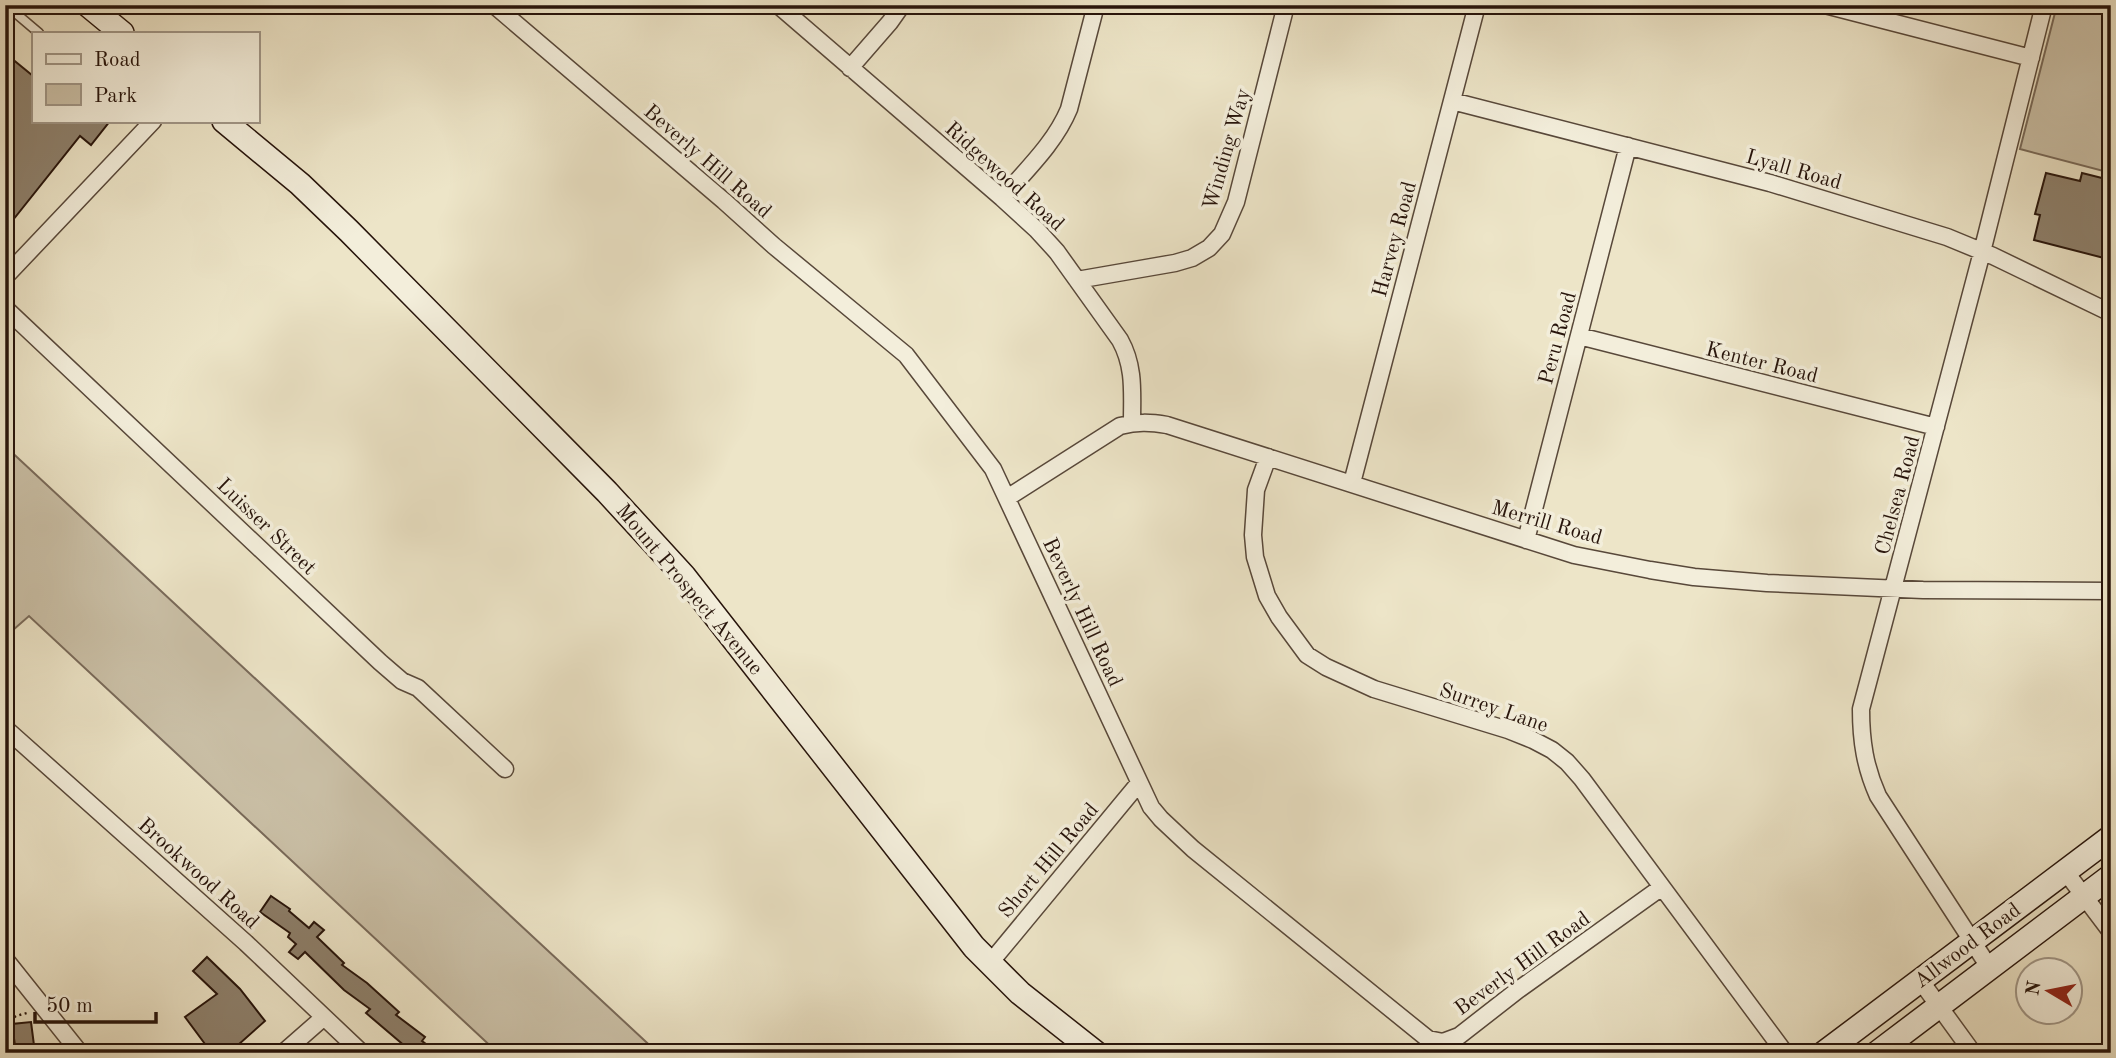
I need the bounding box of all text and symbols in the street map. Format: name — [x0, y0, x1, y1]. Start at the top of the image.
legend — [32, 32, 259, 122]
text: Road — [94, 50, 141, 71]
text: Park — [94, 86, 137, 107]
street label: Winding Way — [1200, 86, 1255, 213]
street label: Beverly Hill Road — [639, 101, 775, 223]
street label: Ridgewood Road — [940, 118, 1068, 236]
street label: Lyall Road — [1743, 147, 1844, 194]
street label: Harvey Road — [1370, 179, 1421, 300]
street label: Peru Road — [1536, 290, 1581, 387]
street label: Kenter Road — [1703, 339, 1820, 388]
street label: Chelsea Road — [1872, 433, 1924, 557]
street label: Luisser Street — [212, 475, 320, 579]
street label: Merrill Road — [1489, 498, 1604, 549]
street label: Mount Prospect Avenue — [611, 501, 766, 679]
street label: Beverly Hill Road — [1038, 535, 1125, 690]
street label: Surrey Lane — [1436, 680, 1551, 737]
street label: Short Hill Road — [995, 799, 1103, 922]
street label: Brookwood Road — [134, 815, 262, 934]
street label: Allwood Road — [1911, 900, 2025, 993]
street label: Beverly Hill Road — [1451, 908, 1594, 1020]
north arrow — [2014, 956, 2084, 1026]
text: N — [2024, 979, 2045, 997]
scale bar — [35, 981, 156, 1025]
text: 50 m — [46, 996, 93, 1017]

